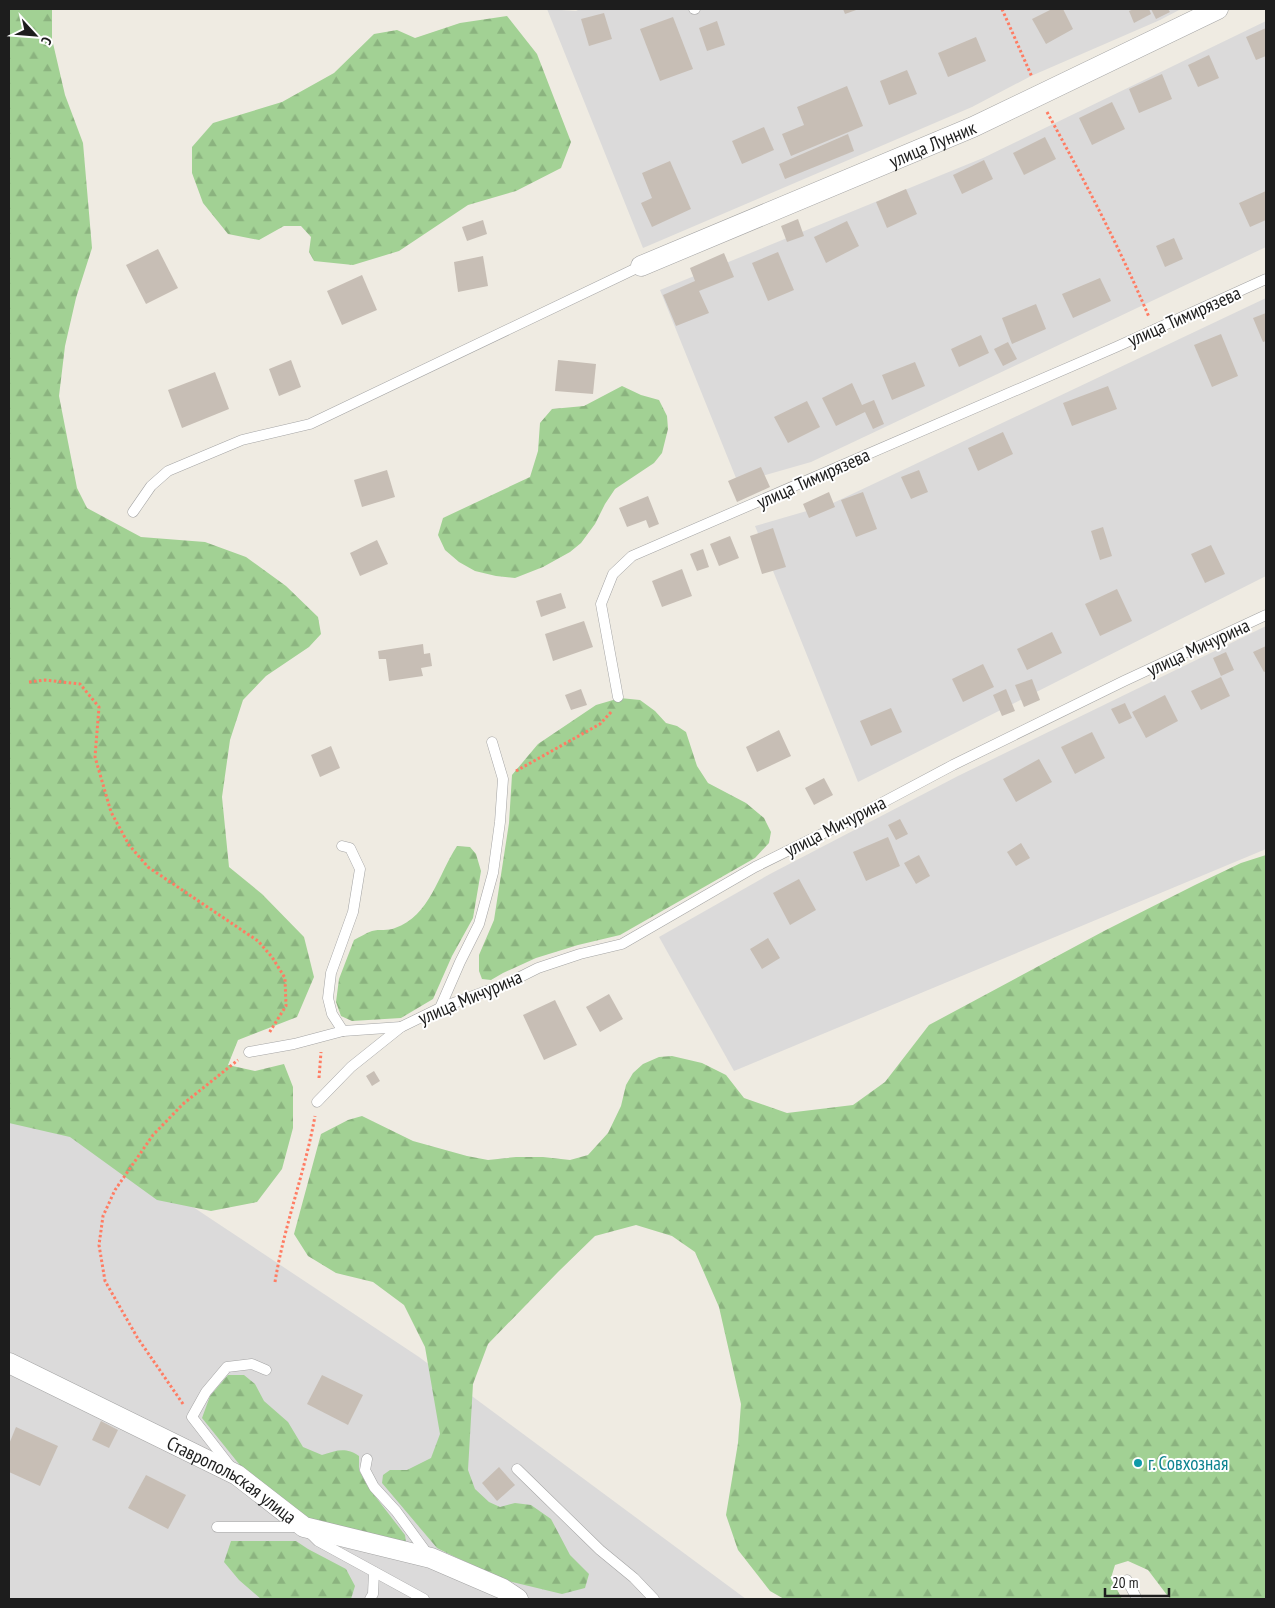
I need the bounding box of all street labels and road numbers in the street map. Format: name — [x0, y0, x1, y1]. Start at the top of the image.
street label: улица Лунник — [885, 115, 980, 173]
street label: улица Тимирязева — [1124, 280, 1244, 352]
street label: улица Тимирязева — [753, 442, 873, 514]
street label: улица Мичурина — [1143, 613, 1253, 681]
street label: улица Мичурина — [780, 790, 890, 862]
street label: улица Мичурина — [414, 964, 526, 1030]
street label: Ставропольская улица — [163, 1431, 302, 1529]

